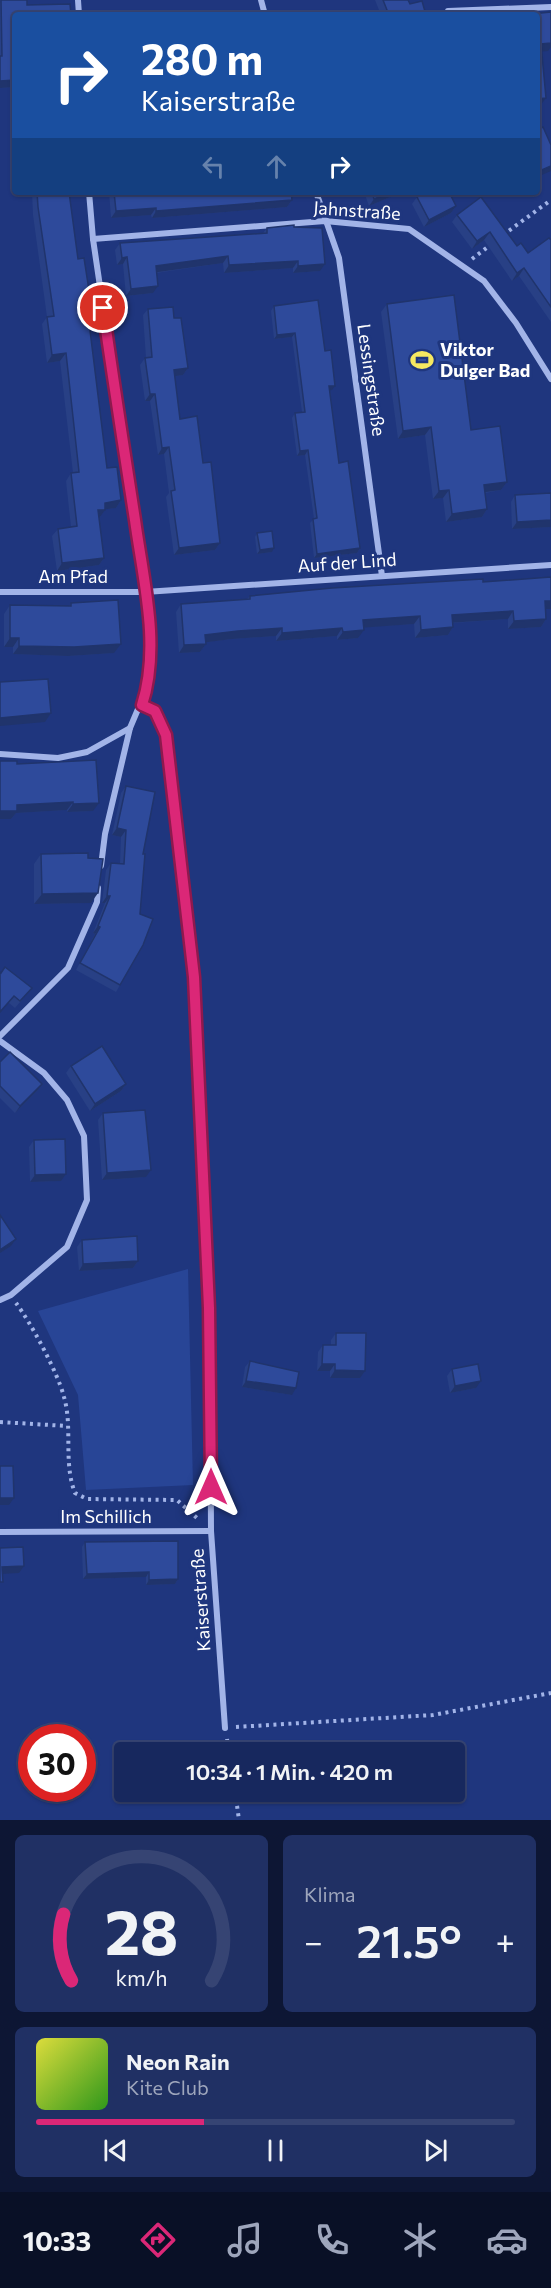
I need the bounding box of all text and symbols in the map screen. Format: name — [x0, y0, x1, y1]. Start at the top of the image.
text: 280 m — [141, 32, 263, 84]
icon: right — [42, 36, 120, 114]
text: Kaiserstraße — [141, 84, 296, 117]
icon: left — [197, 150, 230, 183]
icon: ahead — [260, 150, 293, 183]
icon: right — [323, 150, 356, 183]
street label: Jahnstraße — [313, 196, 402, 224]
pin — [77, 282, 128, 333]
icon: arrive — [86, 291, 119, 324]
street label: Lessingstraße — [353, 322, 391, 437]
place label: Viktor Dulger Bad — [440, 338, 530, 381]
sports icon: Viktor Dulger Bad — [409, 347, 435, 373]
street label: Auf der Lind — [297, 548, 397, 576]
street label: Am Pfad — [38, 565, 108, 587]
position arrow — [179, 1455, 243, 1519]
street label: Im Schillich — [60, 1505, 152, 1527]
street label: Kaiserstraße — [185, 1548, 215, 1652]
speed limit sign: 30 — [18, 1724, 96, 1802]
text: 10:34 · 1 Min. · 420 m — [186, 1758, 393, 1785]
text: Klima — [304, 1882, 356, 1906]
text: 28 — [105, 1892, 178, 1968]
text: 21.5° — [357, 1912, 462, 1967]
text: − — [304, 1920, 323, 1961]
text: + — [496, 1920, 515, 1961]
text: km/h — [115, 1964, 168, 1990]
text: Neon Rain — [126, 2048, 230, 2075]
text: Kite Club — [126, 2075, 209, 2099]
icon: previous — [99, 2134, 132, 2167]
icon: pause — [259, 2134, 292, 2167]
icon: next — [419, 2134, 452, 2167]
icon: directions — [137, 2219, 179, 2261]
icon: music — [224, 2219, 266, 2261]
icon: phone — [311, 2219, 353, 2261]
icon: climate — [399, 2219, 441, 2261]
icon: car — [486, 2219, 528, 2261]
text: 10:33 — [23, 2224, 91, 2257]

